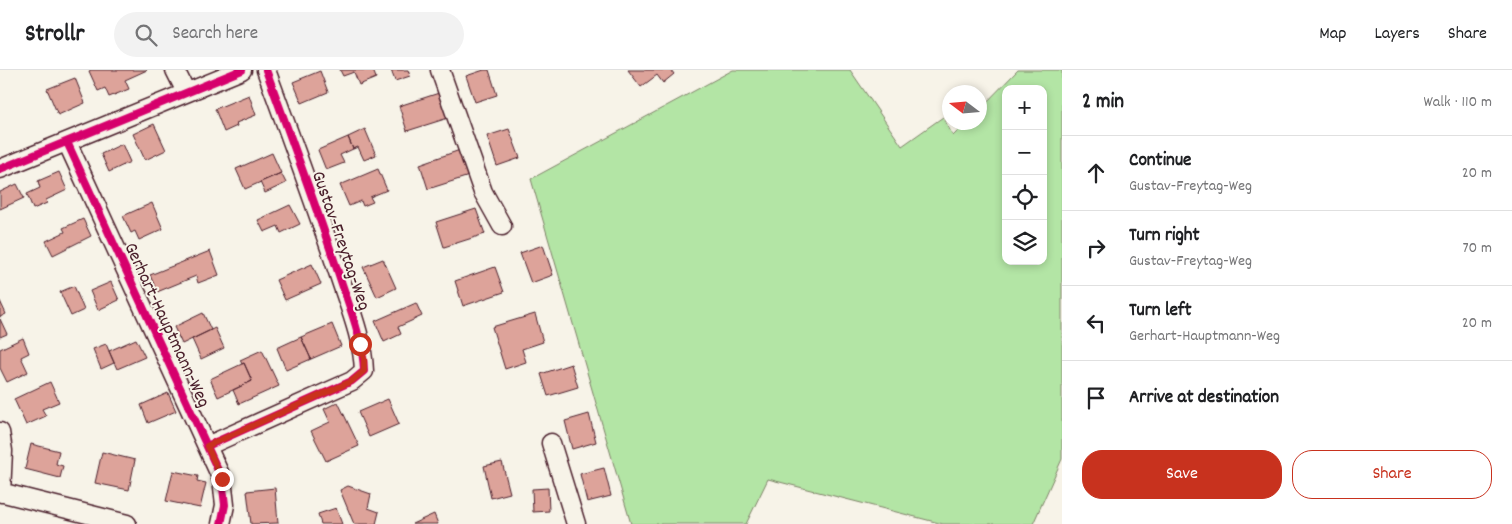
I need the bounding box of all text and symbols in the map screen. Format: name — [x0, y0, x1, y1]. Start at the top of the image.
search box — [114, 12, 464, 57]
text: Strollr — [25, 18, 84, 52]
icon: search — [132, 21, 160, 49]
text: Search here — [172, 21, 258, 48]
text: Map — [1319, 22, 1346, 47]
text: Layers — [1374, 22, 1420, 47]
text: Share — [1448, 22, 1487, 47]
north arrow — [942, 85, 987, 130]
map controls — [1002, 85, 1047, 265]
button: + — [1002, 85, 1047, 130]
text: 2 min — [1082, 88, 1124, 118]
text: Walk · 110 m — [1424, 91, 1492, 114]
button: − — [1002, 130, 1047, 175]
text: Continue — [1129, 148, 1191, 175]
icon: ahead — [1082, 159, 1110, 187]
text: 20 m — [1462, 162, 1492, 185]
street label: Gustav-Freytag-Weg — [303, 168, 376, 315]
button: locate — [1002, 175, 1047, 220]
text: Gustav-Freytag-Weg — [1129, 175, 1252, 198]
button: layers — [1002, 220, 1047, 265]
text: Turn right — [1129, 223, 1200, 250]
icon: right — [1082, 234, 1110, 262]
text: 70 m — [1462, 237, 1492, 260]
street label: Gerhart-Hauptmann-Weg — [116, 238, 216, 412]
text: Gustav-Freytag-Weg — [1129, 250, 1252, 273]
text: Turn left — [1129, 298, 1192, 325]
icon: left — [1082, 309, 1110, 337]
text: 20 m — [1462, 312, 1492, 335]
text: Gerhart-Hauptmann-Weg — [1129, 325, 1280, 348]
route start — [349, 333, 372, 356]
icon: arrive — [1082, 384, 1110, 412]
text: Arrive at destination — [1129, 385, 1279, 412]
button: Save — [1082, 450, 1282, 499]
button: Share — [1292, 450, 1492, 499]
route end — [211, 468, 234, 491]

